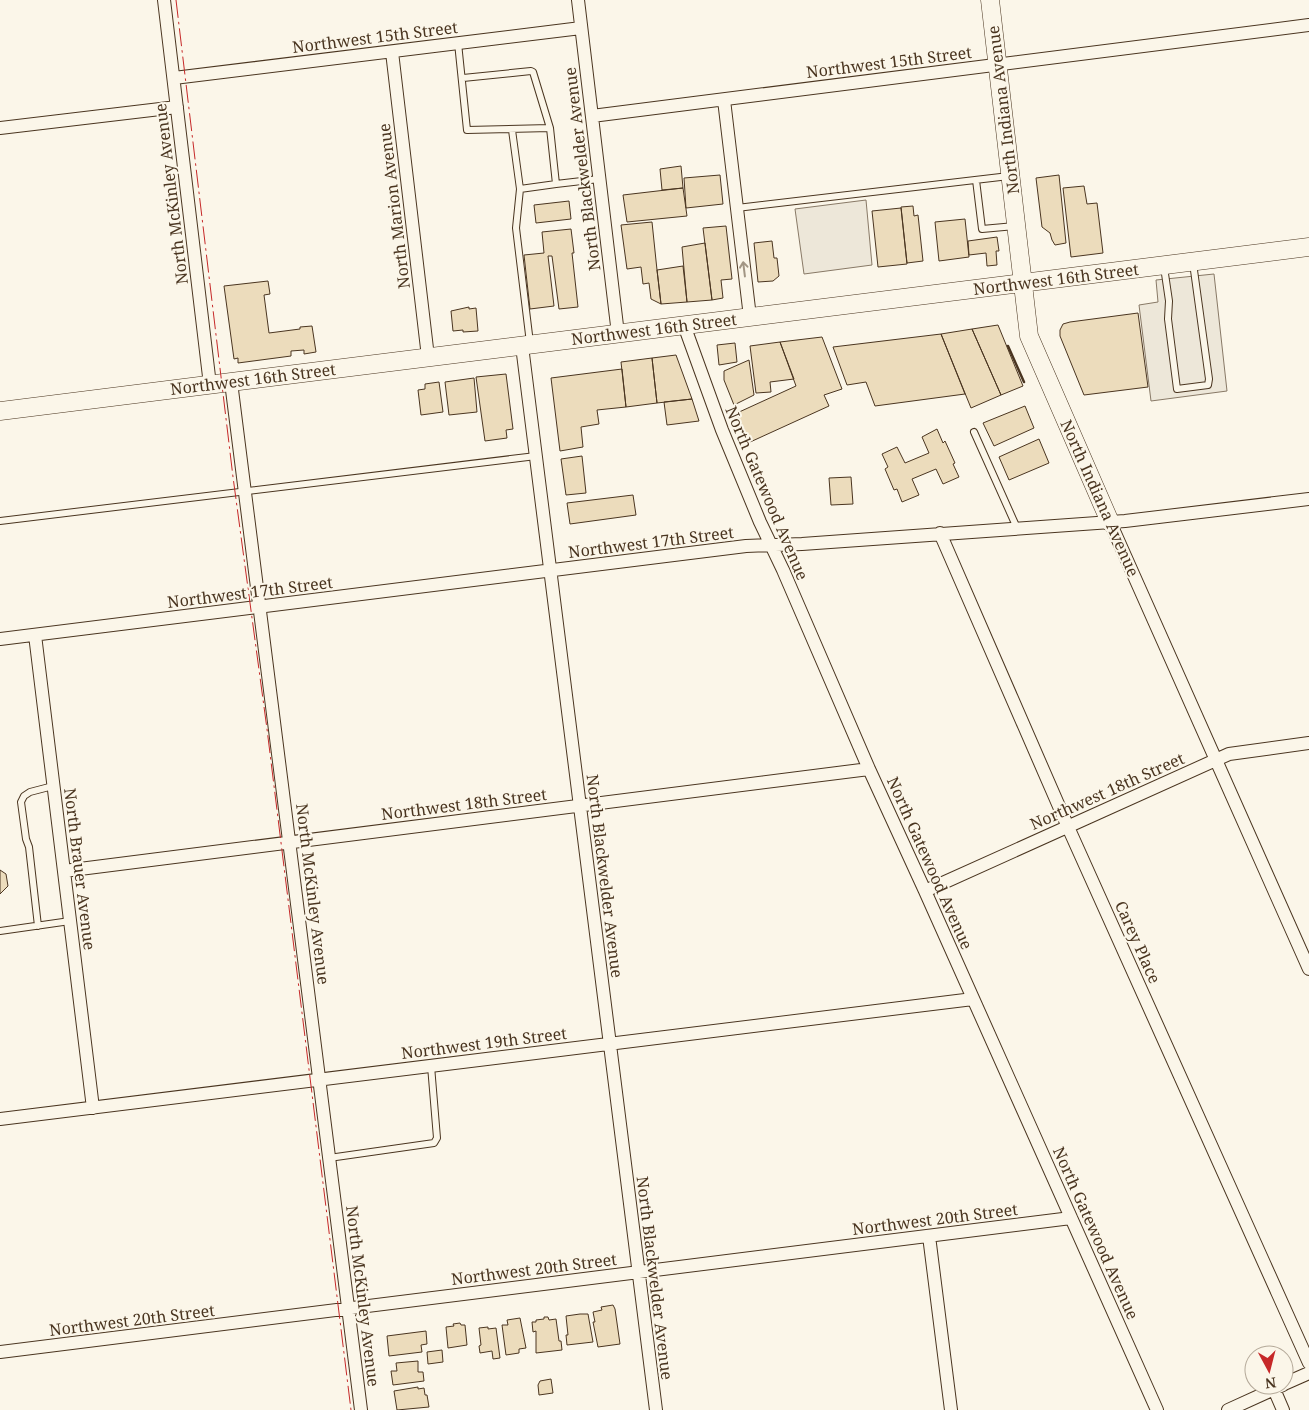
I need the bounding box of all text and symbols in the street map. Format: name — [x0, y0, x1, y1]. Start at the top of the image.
street label: Northwest 15th Street — [291, 16, 459, 58]
street label: North Indiana Avenue — [982, 24, 1024, 196]
street label: Northwest 15th Street — [805, 41, 973, 83]
street label: North Blackwelder Avenue — [559, 66, 605, 272]
street label: North McKinley Avenue — [149, 102, 193, 286]
street label: North Marion Avenue — [373, 122, 415, 290]
street label: Northwest 16th Street — [972, 258, 1140, 300]
one-way arrow — [739, 261, 749, 277]
street label: Northwest 16th Street — [570, 308, 738, 350]
street label: Northwest 16th Street — [169, 358, 337, 400]
street label: North Gatewood Avenue — [720, 403, 814, 583]
street label: North Indiana Avenue — [1055, 416, 1145, 580]
street label: Northwest 17th Street — [567, 521, 735, 563]
street label: Northwest 17th Street — [166, 571, 334, 613]
street label: Northwest 18th Street — [1026, 747, 1188, 835]
street label: North Blackwelder Avenue — [582, 773, 628, 979]
street label: North Gatewood Avenue — [882, 773, 978, 953]
street label: Northwest 18th Street — [380, 783, 548, 825]
street label: North Brauer Avenue — [59, 787, 101, 951]
street label: North McKinley Avenue — [291, 802, 335, 986]
street label: Carey Place — [1110, 897, 1166, 987]
street label: Northwest 19th Street — [400, 1022, 568, 1064]
street label: North Gatewood Avenue — [1048, 1143, 1144, 1323]
street label: North Blackwelder Avenue — [632, 1175, 678, 1381]
street label: Northwest 20th Street — [851, 1198, 1019, 1240]
street label: North McKinley Avenue — [341, 1204, 385, 1388]
street label: Northwest 20th Street — [450, 1248, 618, 1290]
street label: Northwest 20th Street — [48, 1299, 216, 1341]
north arrow — [1244, 1345, 1294, 1395]
text: N — [1264, 1373, 1277, 1394]

